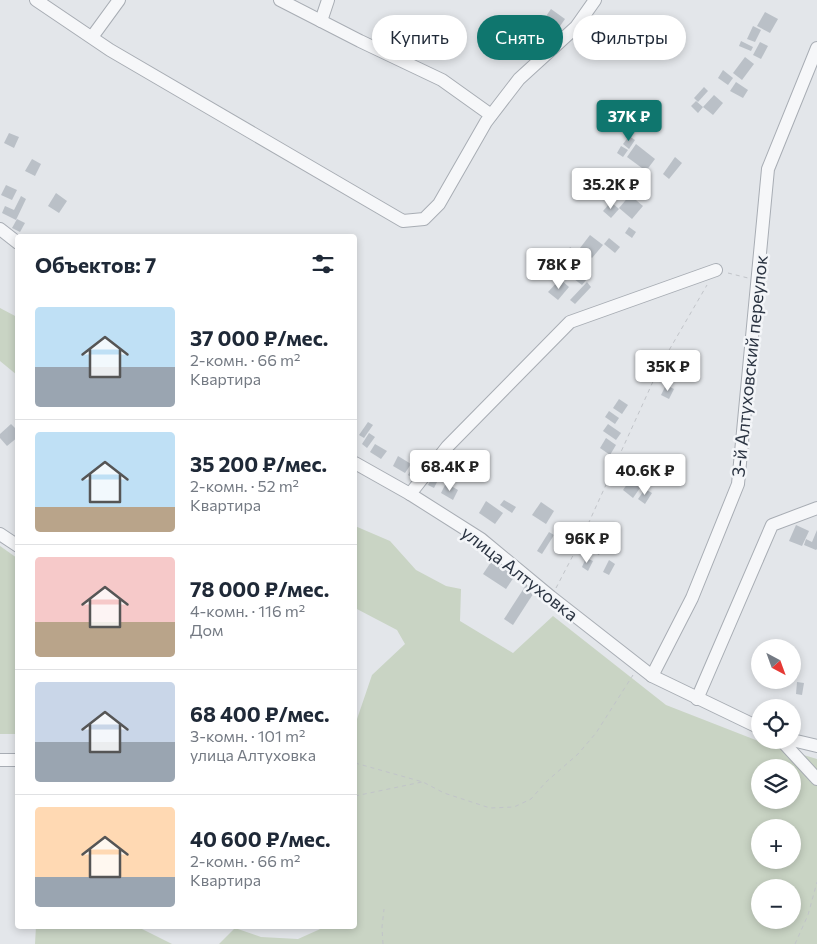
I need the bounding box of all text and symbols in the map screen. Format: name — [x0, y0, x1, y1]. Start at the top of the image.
chip: Купить — [372, 15, 467, 60]
chip: Снять — [477, 15, 563, 60]
chip: Фильтры — [573, 15, 686, 60]
pin: 37K ₽ — [594, 100, 664, 142]
text: 37K ₽ — [608, 106, 650, 125]
pin: 35.2K ₽ — [565, 168, 657, 210]
text: 35.2K ₽ — [583, 174, 639, 193]
pin: 78K ₽ — [524, 248, 594, 290]
icon: filters — [309, 250, 337, 278]
text: Объектов: 7 — [35, 252, 156, 277]
street label: 3-й Алтуховский переулок — [726, 253, 772, 478]
text: 78K ₽ — [537, 254, 581, 273]
text: 37 000 ₽/мес. — [190, 325, 328, 350]
icon: home — [75, 327, 135, 387]
text: 2-комн. · 66 m² — [190, 350, 300, 369]
pin: 35K ₽ — [633, 350, 703, 392]
text: 35K ₽ — [646, 356, 690, 375]
text: Квартира — [190, 369, 261, 388]
pin: 68.4K ₽ — [404, 450, 496, 492]
text: 35 200 ₽/мес. — [190, 451, 327, 476]
icon: home — [75, 452, 135, 512]
pin: 40.6K ₽ — [599, 454, 691, 496]
text: 68.4K ₽ — [421, 456, 479, 475]
text: 40.6K ₽ — [616, 460, 674, 479]
text: 2-комн. · 52 m² — [190, 476, 299, 495]
text: Квартира — [190, 495, 261, 514]
street label: улица Алтуховка — [457, 521, 583, 625]
pin: 96K ₽ — [552, 522, 622, 564]
text: 96K ₽ — [565, 528, 609, 547]
text: 78 000 ₽/мес. — [190, 576, 329, 601]
icon: home — [75, 577, 135, 637]
text: 4-комн. · 116 m² — [190, 601, 305, 620]
text: Дом — [190, 620, 223, 639]
north arrow — [751, 639, 801, 689]
map controls — [751, 639, 801, 929]
button: locate — [751, 699, 801, 749]
text: 68 400 ₽/мес. — [190, 701, 330, 726]
icon: home — [75, 702, 135, 762]
text: 3-комн. · 101 m² — [190, 726, 305, 745]
text: улица Алтуховка — [190, 745, 316, 764]
button: layers — [751, 759, 801, 809]
button: + — [751, 819, 801, 869]
text: 40 600 ₽/мес. — [190, 826, 331, 851]
icon: home — [75, 827, 135, 887]
text: 2-комн. · 66 m² — [190, 851, 300, 870]
text: Квартира — [190, 870, 261, 889]
button: − — [751, 879, 801, 929]

